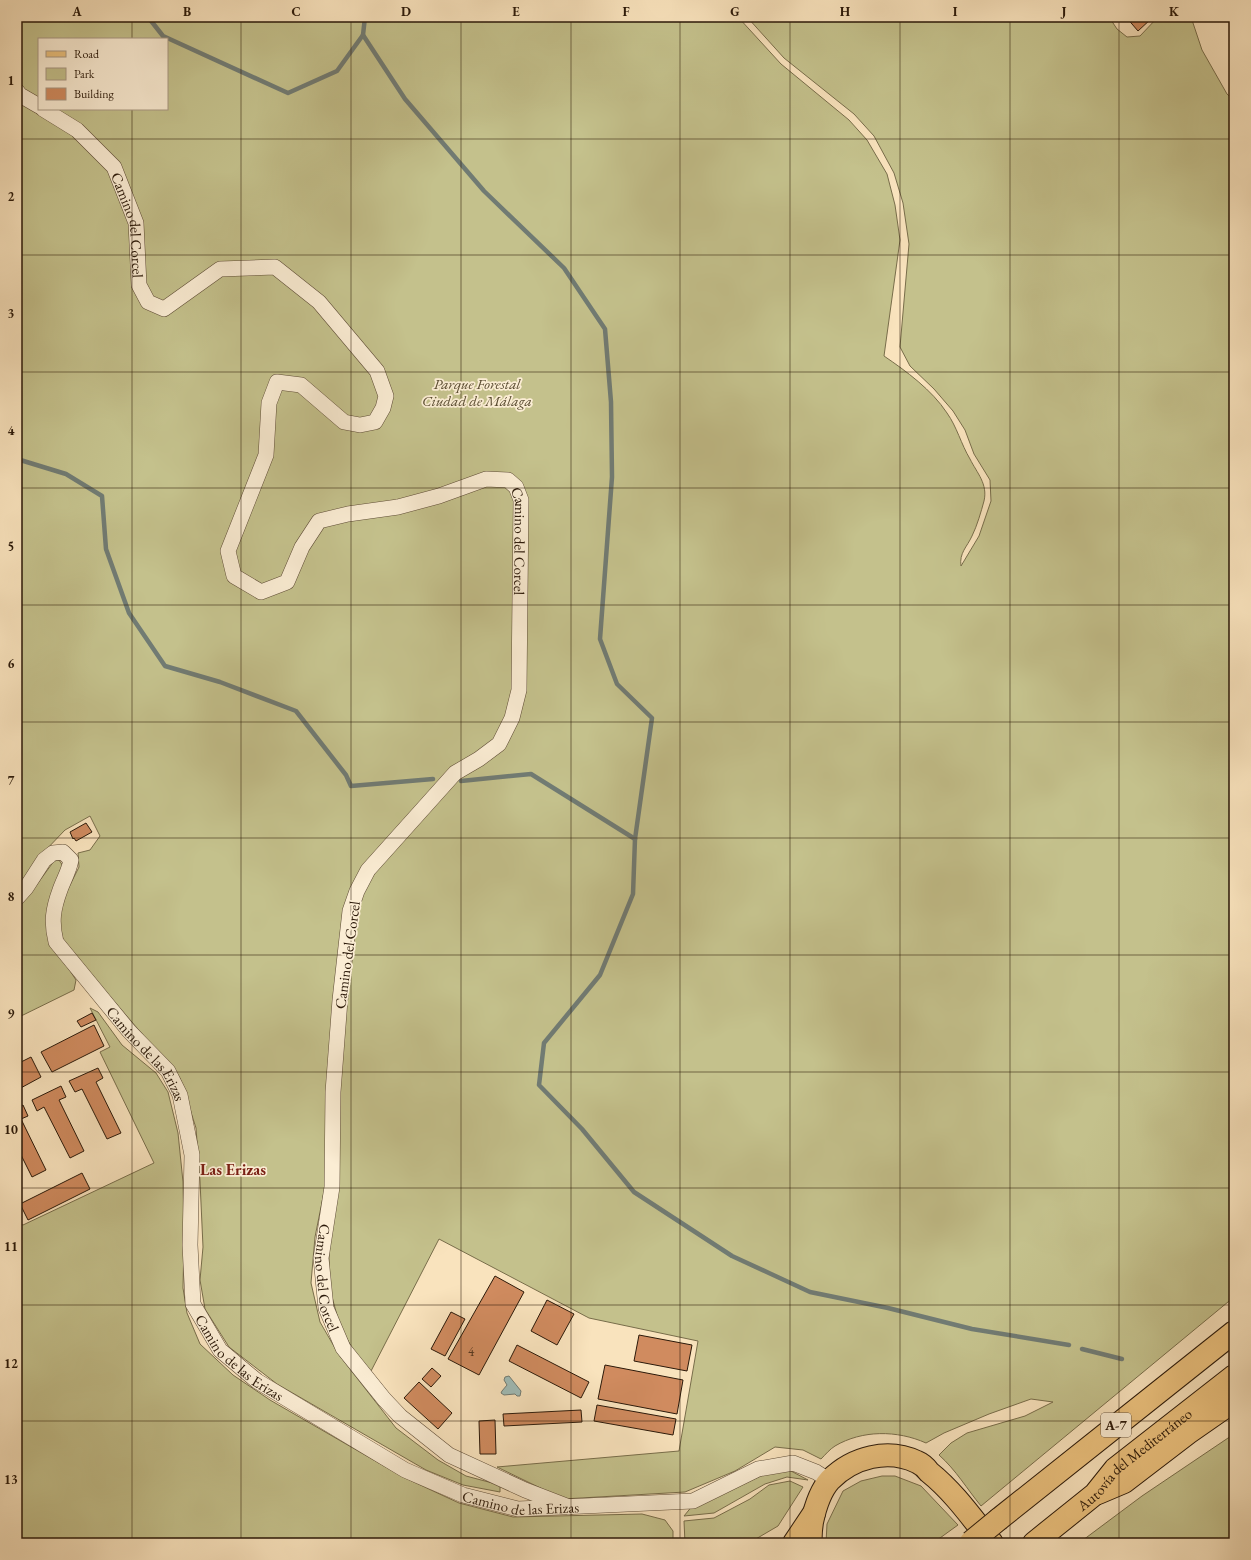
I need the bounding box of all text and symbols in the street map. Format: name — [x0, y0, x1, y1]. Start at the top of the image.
text: A — [71, 3, 82, 20]
text: B — [183, 3, 191, 20]
text: C — [291, 3, 301, 20]
text: D — [401, 3, 411, 20]
text: E — [512, 3, 520, 20]
text: F — [622, 3, 630, 20]
text: G — [730, 3, 740, 20]
text: H — [840, 3, 851, 20]
text: I — [953, 3, 958, 20]
text: J — [1060, 3, 1067, 20]
text: K — [1169, 3, 1180, 20]
legend — [38, 38, 168, 110]
text: Road — [74, 46, 100, 62]
text: Park — [74, 66, 95, 82]
text: 1 — [8, 72, 15, 89]
text: Building — [74, 86, 115, 102]
street label: Camino del Corcel — [107, 169, 148, 279]
text: 2 — [8, 188, 15, 205]
text: 3 — [8, 305, 15, 322]
park label: Parque Forestal Ciudad de Málaga — [422, 374, 532, 410]
text: 4 — [8, 422, 15, 439]
street label: Camino del Corcel — [507, 484, 531, 596]
text: 5 — [8, 538, 14, 555]
text: 6 — [8, 655, 15, 672]
text: 7 — [8, 772, 15, 789]
text: 8 — [8, 888, 15, 905]
street label: Camino del Corcel — [330, 899, 364, 1010]
street label: Camino de las Erizas — [103, 1002, 190, 1102]
text: 9 — [8, 1005, 15, 1022]
text: 10 — [4, 1121, 18, 1138]
district label: Las Erizas — [200, 1159, 266, 1180]
street label: Camino del Corcel — [311, 1223, 344, 1334]
text: 11 — [4, 1238, 18, 1255]
street label: Camino de las Erizas — [192, 1311, 287, 1405]
house number: 4 — [468, 1343, 475, 1360]
text: 12 — [4, 1355, 18, 1372]
street label: Autovía del Mediterráneo — [1072, 1403, 1195, 1515]
road number: A-7 — [1101, 1413, 1131, 1437]
text: 13 — [4, 1471, 18, 1488]
street label: Camino de las Erizas — [460, 1486, 580, 1519]

